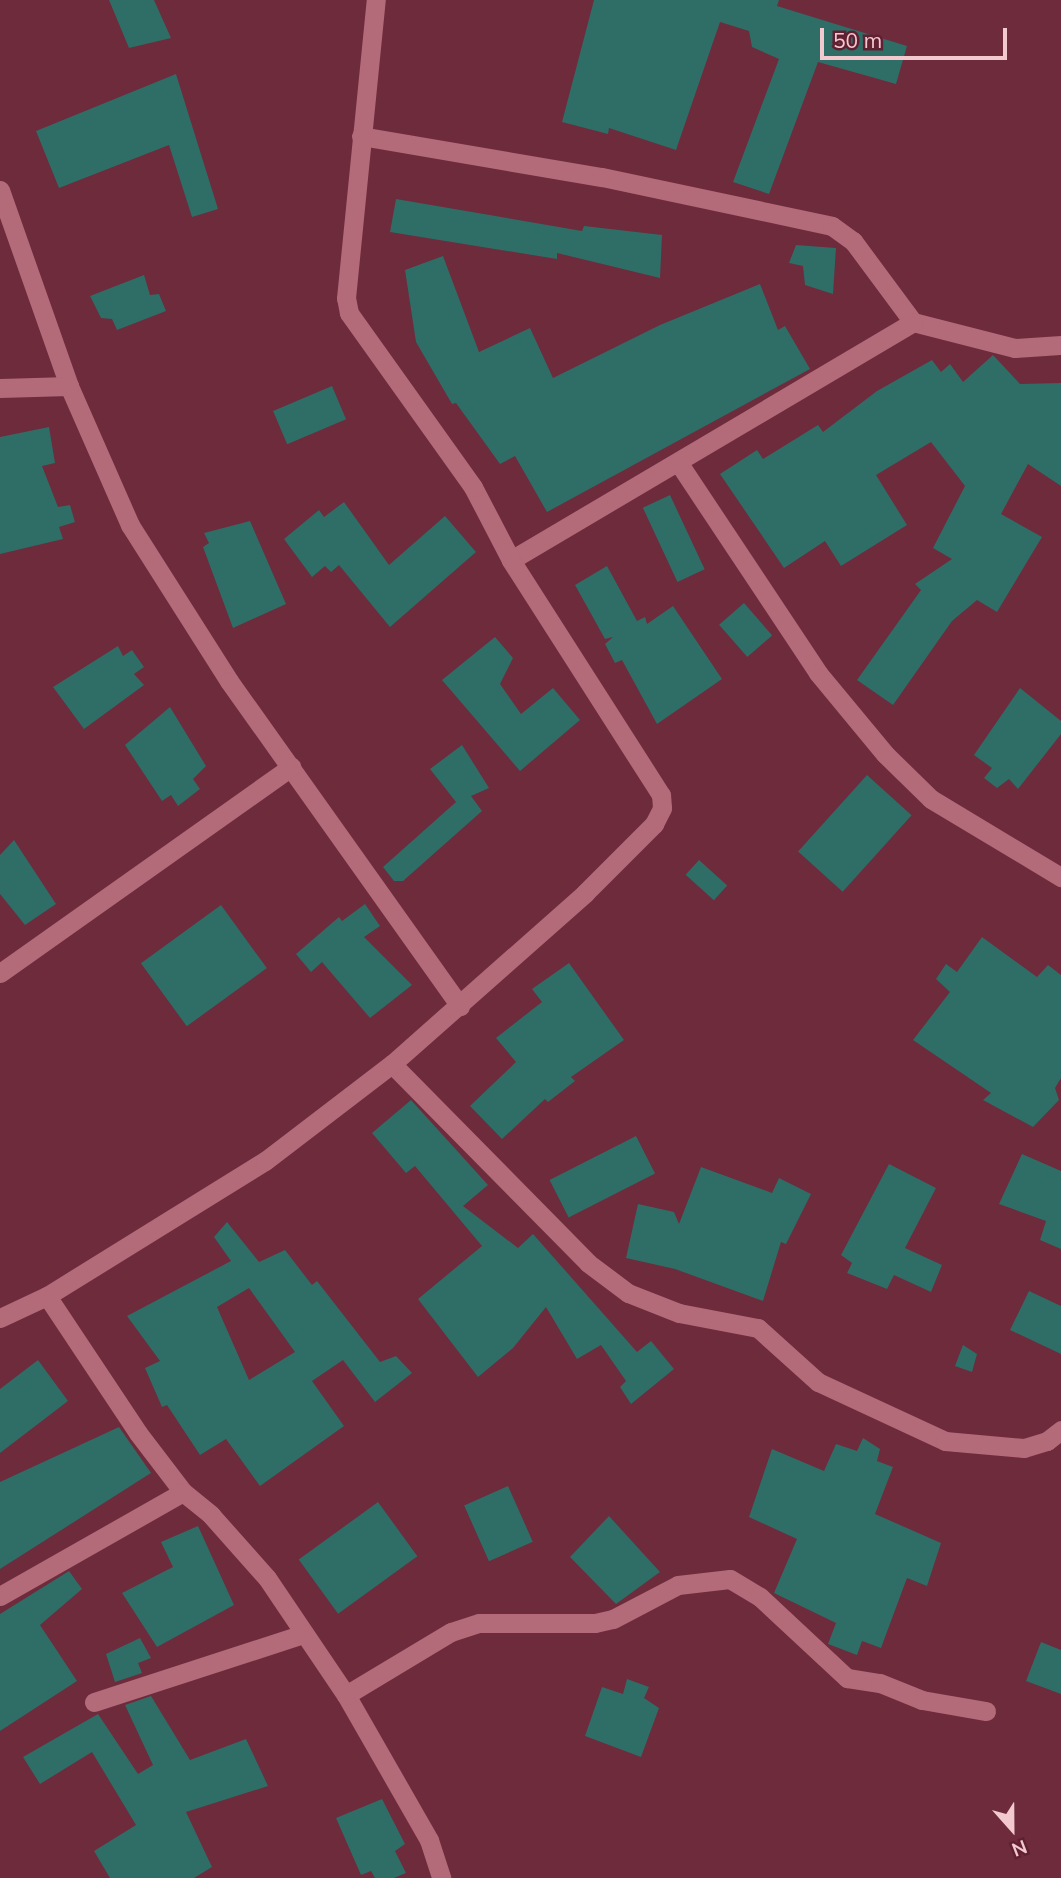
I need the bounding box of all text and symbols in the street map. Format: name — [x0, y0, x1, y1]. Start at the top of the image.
scale bar — [823, 14, 1010, 58]
text: 50 m — [833, 27, 882, 53]
north arrow — [977, 1794, 1047, 1864]
text: N — [1009, 1835, 1031, 1862]

